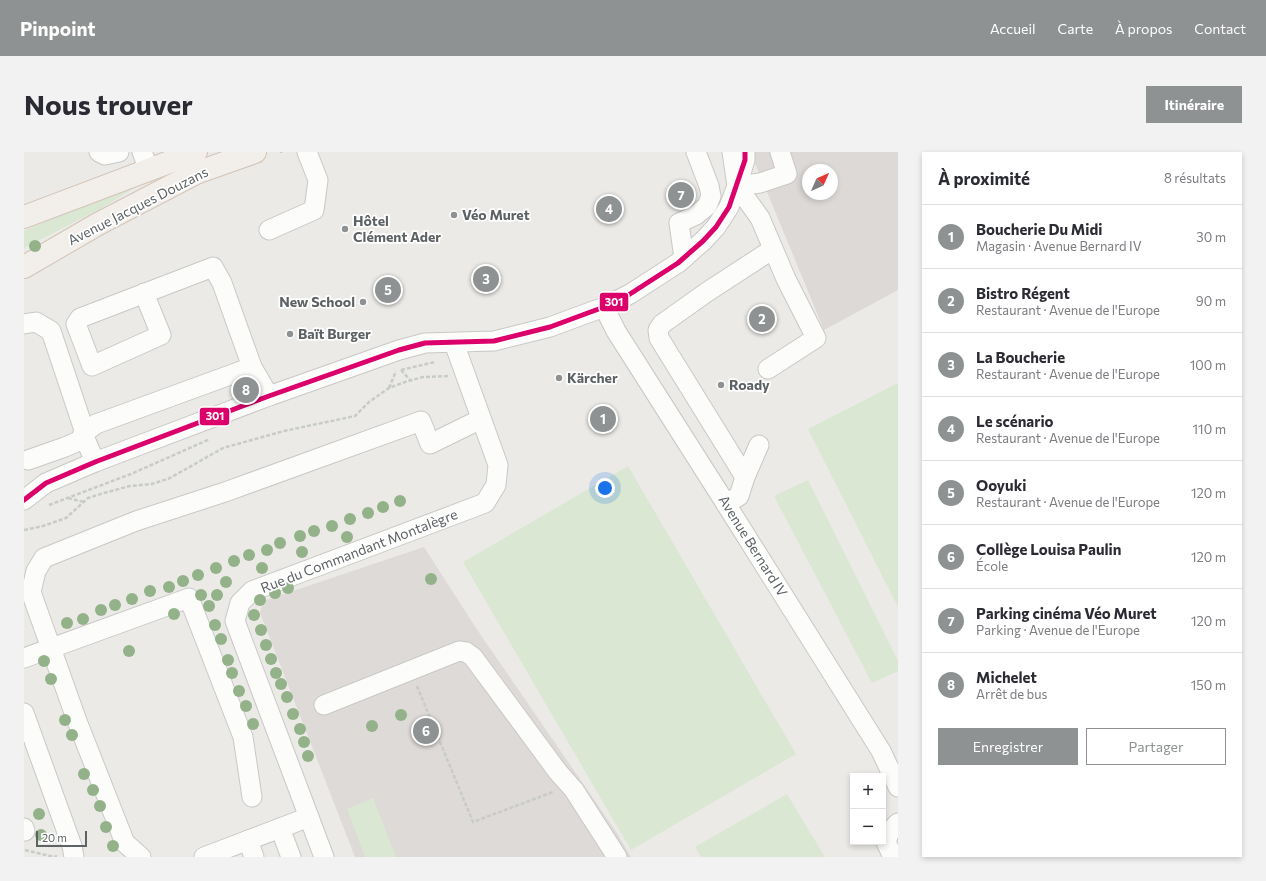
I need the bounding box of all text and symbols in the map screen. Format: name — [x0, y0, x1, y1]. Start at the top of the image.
text: Pinpoint — [20, 17, 96, 40]
text: Accueil — [990, 20, 1036, 37]
text: Carte — [1058, 20, 1093, 37]
text: À propos — [1115, 20, 1172, 37]
text: Contact — [1194, 20, 1246, 37]
button: Itinéraire — [1146, 86, 1242, 123]
text: Nous trouver — [24, 87, 193, 121]
street label: Avenue Jacques Douzans — [65, 163, 211, 248]
north arrow — [802, 164, 838, 200]
text: À proximité — [938, 168, 1030, 189]
text: 8 résultats — [1164, 170, 1226, 186]
pin: 7 — [668, 180, 694, 210]
pin: 4 — [596, 194, 622, 224]
place label: Véo Muret — [462, 206, 530, 223]
marker: Véo Muret — [449, 210, 459, 220]
place label: Hôtel Clément Ader — [353, 212, 441, 245]
text: Boucherie Du Midi — [976, 220, 1102, 238]
marker: Hôtel Clément Ader — [340, 224, 350, 234]
text: 1 — [948, 229, 954, 245]
text: 30 m — [1196, 229, 1226, 245]
text: Magasin · Avenue Bernard IV — [976, 238, 1142, 254]
pin: 3 — [473, 264, 499, 294]
pin: 5 — [375, 275, 401, 305]
text: Bistro Régent — [976, 284, 1070, 302]
line badge: 301 — [599, 292, 629, 312]
place label: New School — [279, 293, 355, 310]
text: 2 — [947, 293, 955, 309]
text: 90 m — [1196, 293, 1226, 309]
text: 301 — [605, 295, 623, 308]
marker: New School — [358, 297, 368, 307]
text: Restaurant · Avenue de l'Europe — [976, 302, 1160, 318]
pin: 2 — [749, 304, 775, 334]
place label: Baït Burger — [298, 325, 371, 342]
marker: Baït Burger — [285, 329, 295, 339]
text: La Boucherie — [976, 348, 1065, 366]
text: 3 — [947, 357, 955, 373]
text: 100 m — [1190, 357, 1226, 373]
text: Restaurant · Avenue de l'Europe — [976, 366, 1160, 382]
place label: Kärcher — [567, 369, 618, 386]
marker: Kärcher — [554, 373, 564, 383]
pin: 8 — [233, 375, 259, 405]
place label: Roady — [729, 376, 770, 393]
marker: Roady — [716, 380, 726, 390]
pin: 1 — [590, 404, 616, 434]
line badge: 301 — [199, 407, 230, 426]
text: 301 — [206, 409, 224, 422]
text: Le scénario — [976, 412, 1054, 430]
text: 4 — [947, 421, 955, 437]
text: 110 m — [1193, 421, 1226, 437]
text: Restaurant · Avenue de l'Europe — [976, 430, 1160, 446]
text: Ooyuki — [976, 476, 1026, 494]
your location — [595, 478, 615, 498]
text: 5 — [947, 485, 955, 501]
text: 120 m — [1191, 485, 1226, 501]
street label: Avenue Bernard IV — [715, 492, 792, 600]
text: Restaurant · Avenue de l'Europe — [976, 494, 1160, 510]
street label: Rue du Commandant Montalègre — [258, 505, 460, 596]
text: Collège Louisa Paulin — [976, 540, 1121, 558]
text: 6 — [947, 549, 955, 565]
text: 120 m — [1191, 549, 1226, 565]
text: École — [976, 558, 1008, 574]
text: Parking cinéma Véo Muret — [976, 604, 1157, 622]
text: 7 — [947, 613, 955, 629]
text: 120 m — [1191, 613, 1226, 629]
text: Parking · Avenue de l'Europe — [976, 622, 1140, 638]
text: Michelet — [976, 668, 1037, 686]
text: 8 — [947, 677, 955, 693]
text: 150 m — [1191, 677, 1226, 693]
text: Arrêt de bus — [976, 686, 1047, 702]
pin: 6 — [413, 716, 439, 746]
button: Enregistrer — [938, 728, 1078, 765]
button: Partager — [1086, 728, 1226, 765]
map controls — [850, 773, 886, 845]
button: + — [850, 773, 886, 809]
button: − — [850, 809, 886, 845]
scale bar — [36, 829, 87, 848]
text: 20 m — [42, 831, 67, 844]

